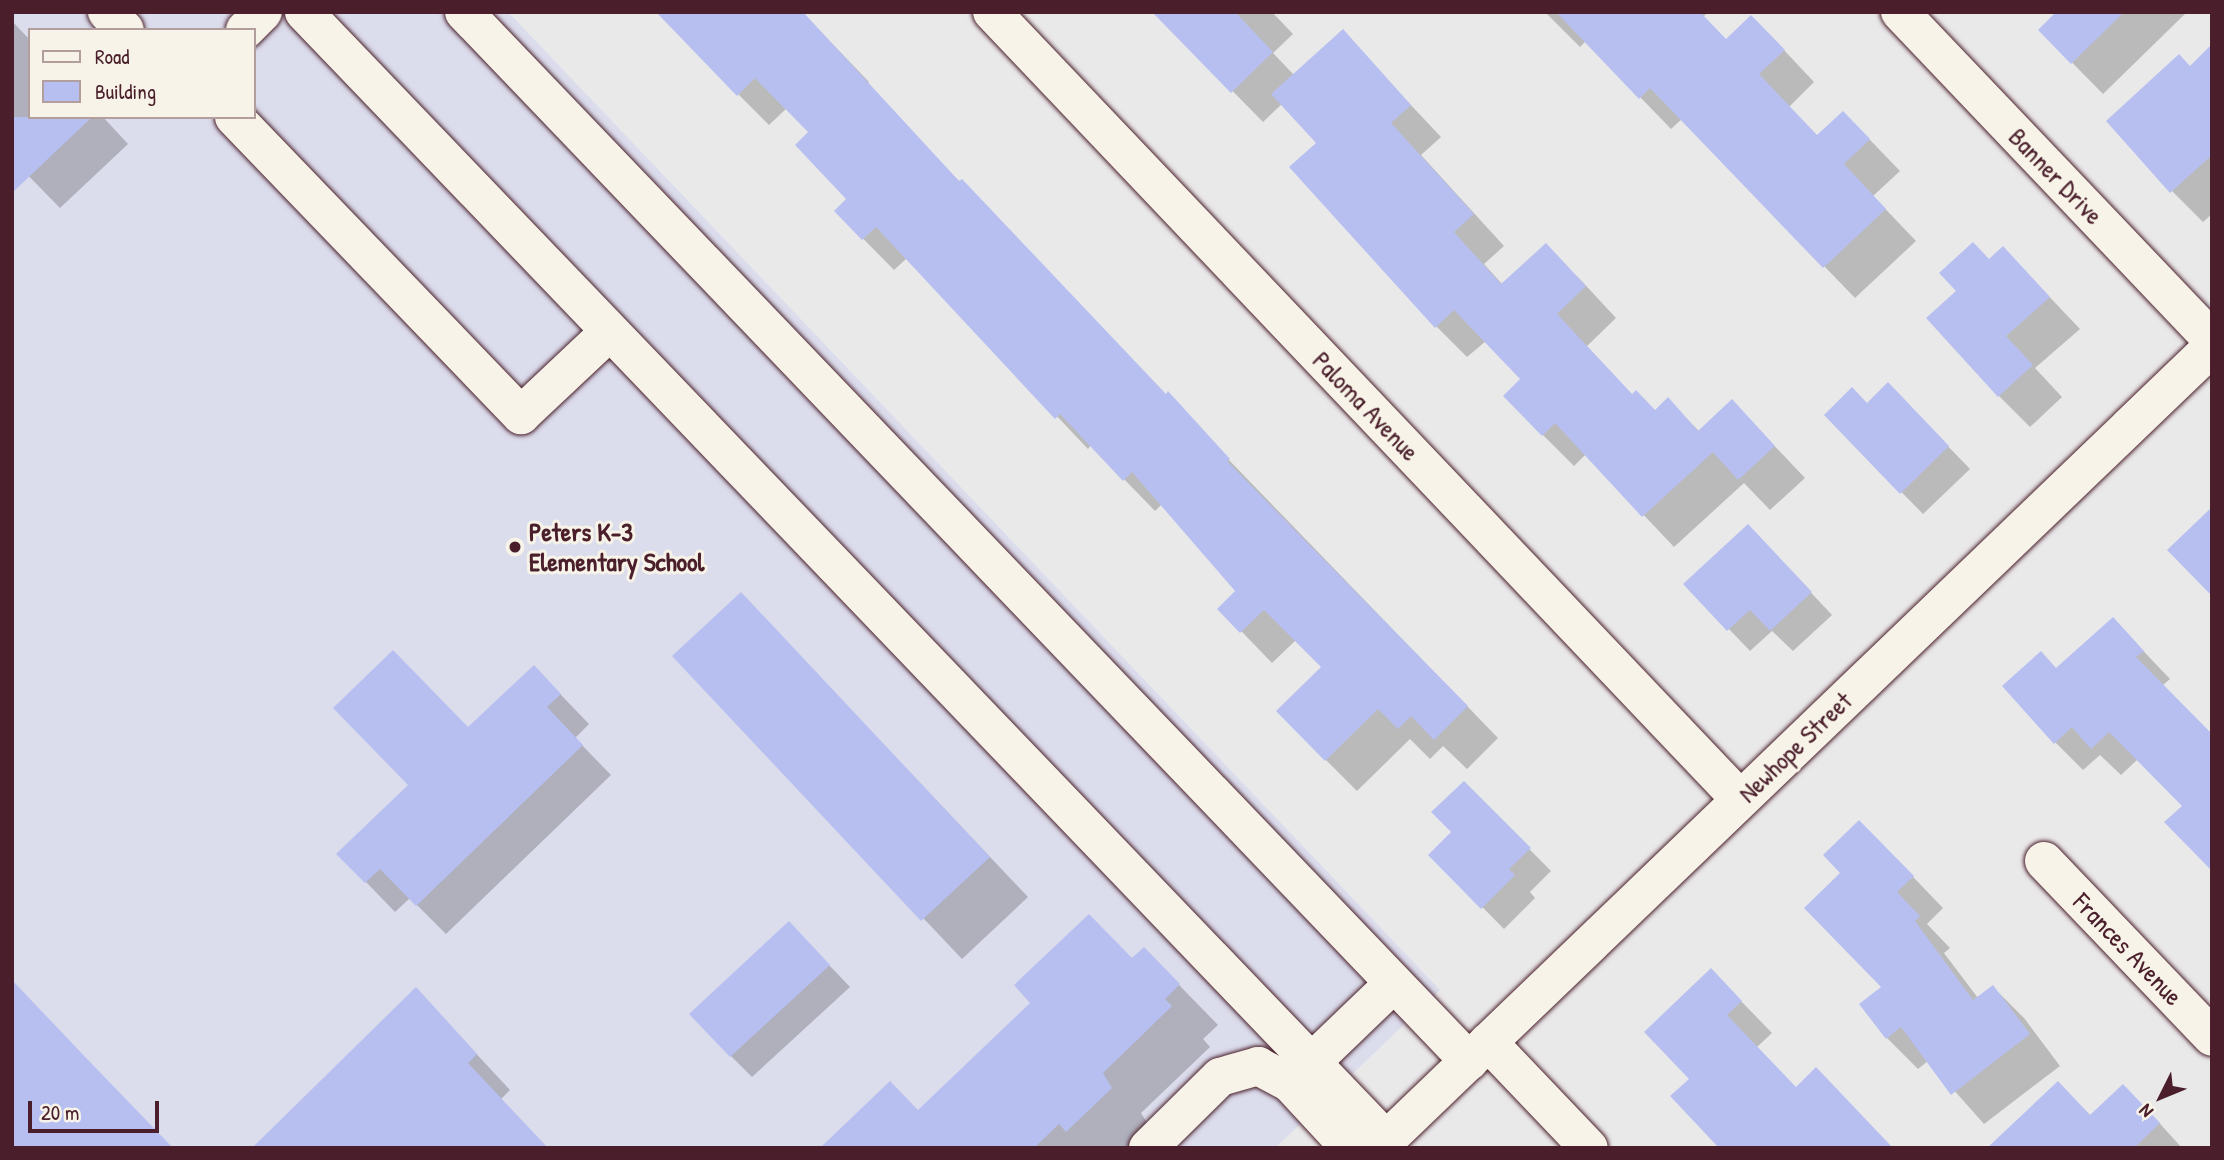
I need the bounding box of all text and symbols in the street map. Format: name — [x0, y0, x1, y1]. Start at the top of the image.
legend — [28, 28, 256, 119]
text: Road — [95, 42, 129, 71]
text: Building — [95, 77, 156, 106]
street label: Banner Drive — [2002, 121, 2110, 231]
street label: Paloma Avenue — [1306, 345, 1426, 467]
place label: Peters K-3 Elementary School — [529, 516, 704, 578]
marker: Peters K-3 Elementary School — [507, 539, 523, 555]
street label: Newhope Street — [1732, 685, 1858, 809]
street label: Frances Avenue — [2067, 886, 2189, 1012]
north arrow — [2126, 1062, 2196, 1132]
scale bar — [32, 1086, 163, 1130]
text: 20 m — [41, 1098, 79, 1127]
text: N — [2133, 1099, 2159, 1124]

